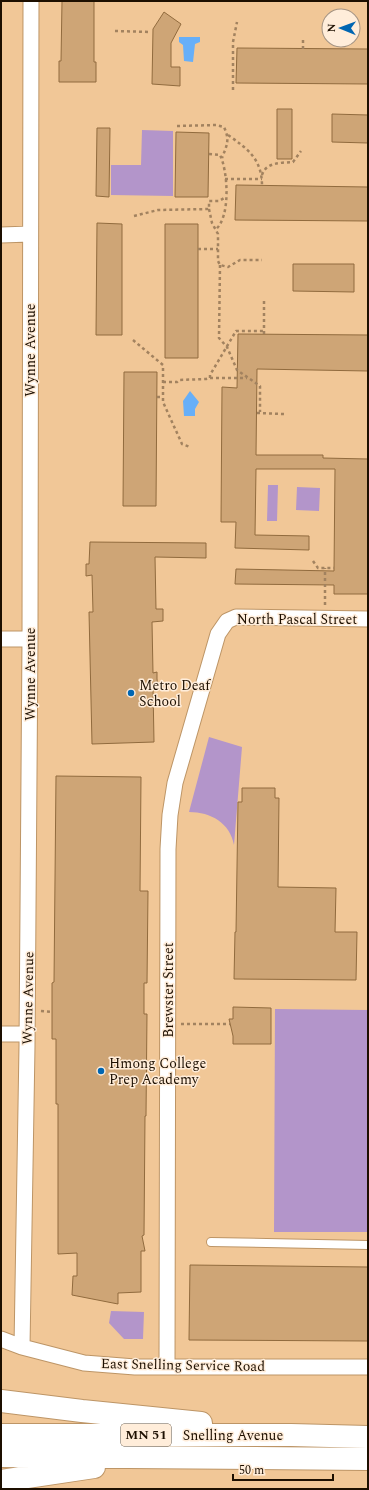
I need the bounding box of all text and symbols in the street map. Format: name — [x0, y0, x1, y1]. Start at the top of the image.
north arrow — [321, 8, 361, 48]
text: N — [323, 23, 340, 32]
street label: Wynne Avenue — [20, 303, 41, 397]
street label: North Pascal Street — [237, 609, 357, 630]
street label: Wynne Avenue — [20, 627, 41, 721]
place label: Metro Deaf School — [139, 675, 211, 712]
marker: Metro Deaf School — [126, 688, 136, 698]
street label: Brewster Street — [158, 942, 179, 1038]
street label: Wynne Avenue — [17, 951, 39, 1045]
place label: Hmong College Prep Academy — [109, 1053, 206, 1090]
marker: Hmong College Prep Academy — [96, 1066, 106, 1076]
street label: East Snelling Service Road — [101, 1353, 265, 1377]
road number: MN 51 — [121, 1424, 171, 1446]
street label: Snelling Avenue — [183, 1425, 283, 1446]
scale bar — [233, 1456, 333, 1482]
text: 50 m — [239, 1461, 264, 1480]

